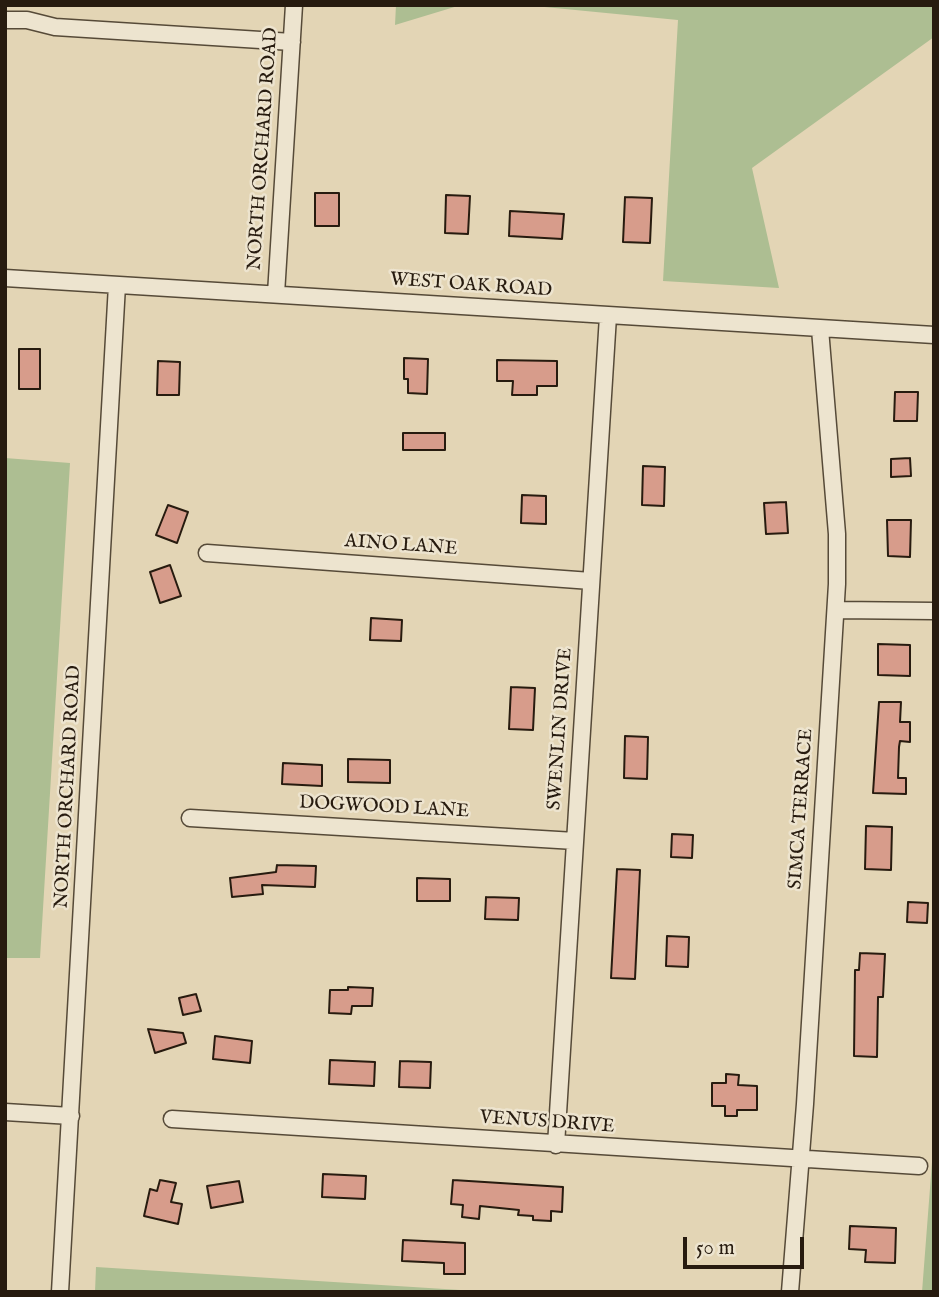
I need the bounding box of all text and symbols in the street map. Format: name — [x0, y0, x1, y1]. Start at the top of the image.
street label: NORTH ORCHARD ROAD — [244, 27, 284, 271]
street label: WEST OAK ROAD — [389, 269, 553, 303]
street label: AINO LANE — [344, 531, 458, 561]
street label: SWENLIN DRIVE — [544, 647, 578, 811]
street label: NORTH ORCHARD ROAD — [51, 665, 87, 909]
street label: SIMCA TERRACE — [785, 728, 819, 890]
street label: DOGWOOD LANE — [298, 792, 470, 824]
street label: VENUS DRIVE — [479, 1107, 615, 1139]
scale bar — [687, 1224, 808, 1268]
text: 50 m — [696, 1235, 735, 1262]

